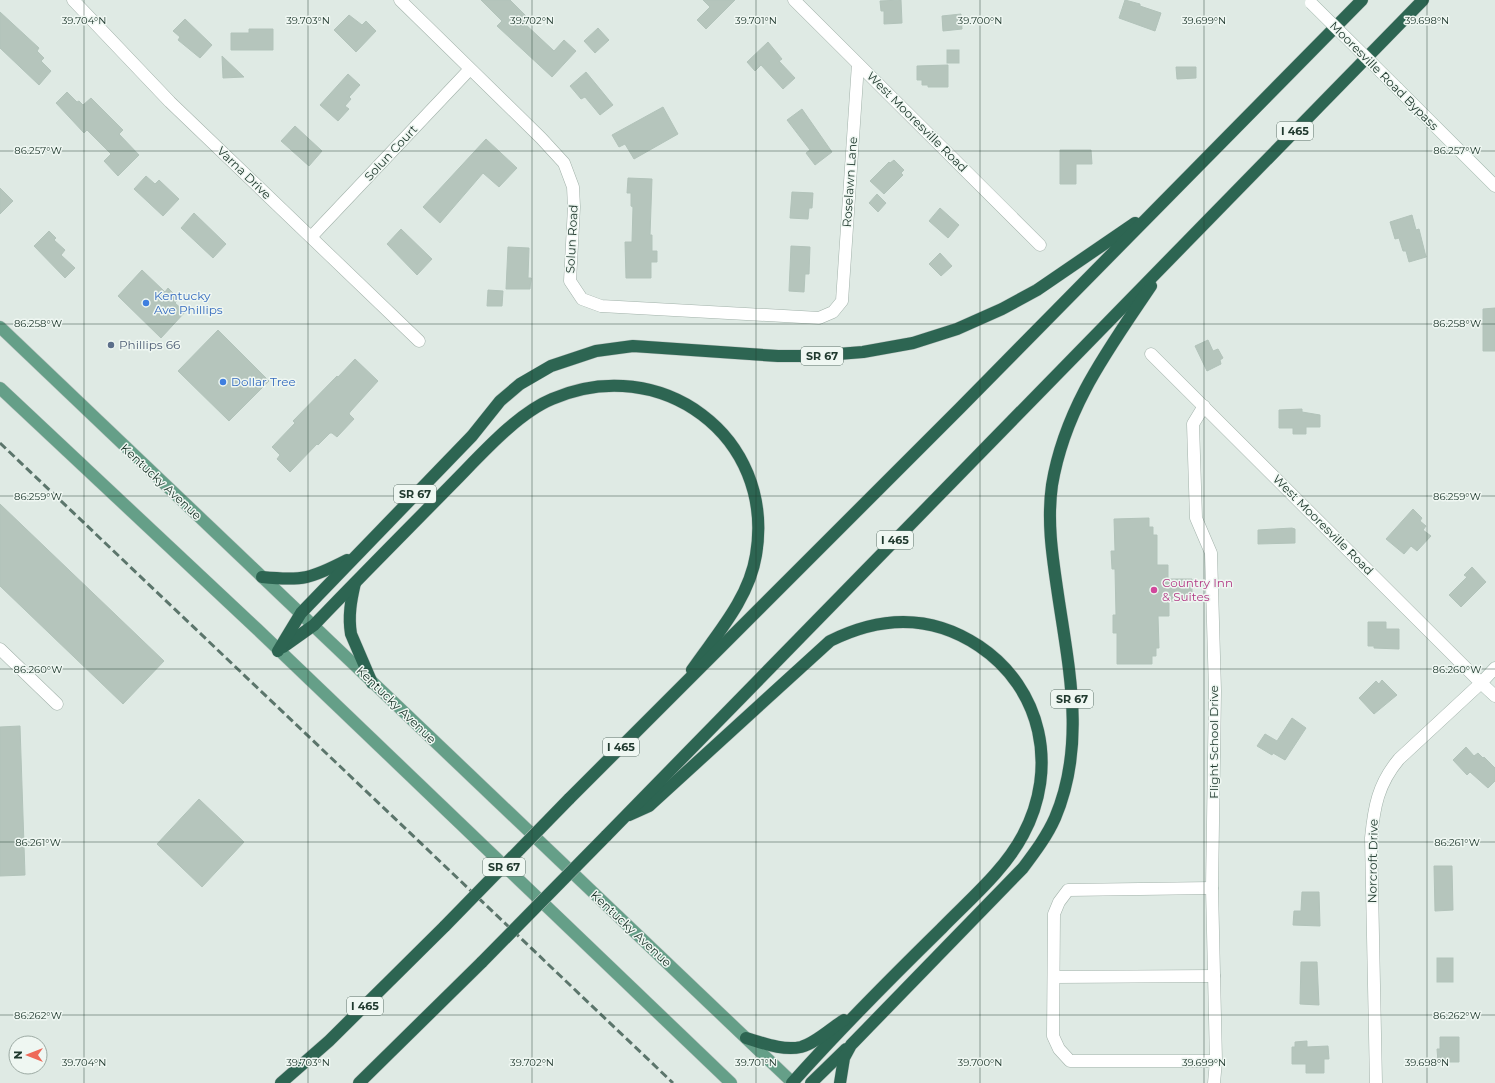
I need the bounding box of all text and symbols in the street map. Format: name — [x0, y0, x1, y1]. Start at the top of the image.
text: 39.704°N — [62, 14, 106, 27]
text: 39.703°N — [286, 14, 330, 27]
text: 39.702°N — [510, 14, 554, 27]
text: 39.701°N — [735, 14, 777, 27]
text: 39.700°N — [958, 14, 1002, 27]
text: 39.699°N — [1182, 14, 1226, 27]
text: 39.698°N — [1405, 14, 1449, 27]
street label: Mooresville Road Bypass — [1327, 18, 1442, 133]
street label: West Mooresville Road — [864, 68, 971, 175]
street label: Solun Court — [361, 121, 420, 184]
road number: I 465 — [1277, 122, 1313, 140]
street label: Roselawn Lane — [839, 136, 860, 228]
street label: Varna Drive — [214, 143, 274, 202]
text: 86.257°W — [14, 144, 62, 157]
text: 86.257°W — [1433, 144, 1481, 157]
street label: Solun Road — [562, 204, 581, 274]
place label: Kentucky Ave Phillips — [154, 288, 223, 317]
marker: Kentucky Ave Phillips — [141, 298, 151, 308]
text: 86.258°W — [14, 317, 62, 330]
text: 86.258°W — [1433, 317, 1481, 330]
place label: Phillips 66 — [119, 337, 180, 352]
marker: Phillips 66 — [106, 340, 116, 350]
road number: SR 67 — [801, 347, 843, 365]
place label: Dollar Tree — [231, 374, 296, 389]
marker: Dollar Tree — [218, 377, 228, 387]
street label: Kentucky Avenue — [118, 440, 205, 523]
street label: West Mooresville Road — [1270, 471, 1377, 578]
road number: SR 67 — [394, 485, 436, 503]
text: 86.259°W — [14, 490, 62, 503]
text: 86.259°W — [1433, 490, 1481, 503]
road number: I 465 — [877, 531, 913, 549]
place label: Country Inn & Suites — [1162, 575, 1233, 604]
marker: Country Inn & Suites — [1149, 585, 1159, 595]
text: 86.260°W — [14, 663, 62, 676]
street label: Kentucky Avenue — [353, 663, 439, 747]
text: 86.260°W — [1433, 663, 1481, 676]
street label: Flight School Drive — [1206, 685, 1221, 799]
road number: SR 67 — [1051, 690, 1093, 708]
road number: I 465 — [603, 738, 639, 756]
street label: Norcroft Drive — [1364, 819, 1381, 903]
text: 86.261°W — [15, 836, 61, 849]
text: 86.261°W — [1434, 836, 1480, 849]
road number: SR 67 — [483, 858, 525, 876]
street label: Kentucky Avenue — [588, 887, 675, 970]
road number: I 465 — [347, 997, 383, 1015]
text: 86.262°W — [14, 1009, 62, 1022]
text: 86.262°W — [1433, 1009, 1481, 1022]
north arrow — [8, 1035, 48, 1075]
text: N — [11, 1051, 25, 1059]
text: 39.704°N — [62, 1056, 106, 1069]
text: 39.703°N — [286, 1056, 330, 1069]
text: 39.702°N — [510, 1056, 554, 1069]
text: 39.701°N — [735, 1056, 777, 1069]
text: 39.700°N — [958, 1056, 1002, 1069]
text: 39.699°N — [1182, 1056, 1226, 1069]
text: 39.698°N — [1405, 1056, 1449, 1069]

